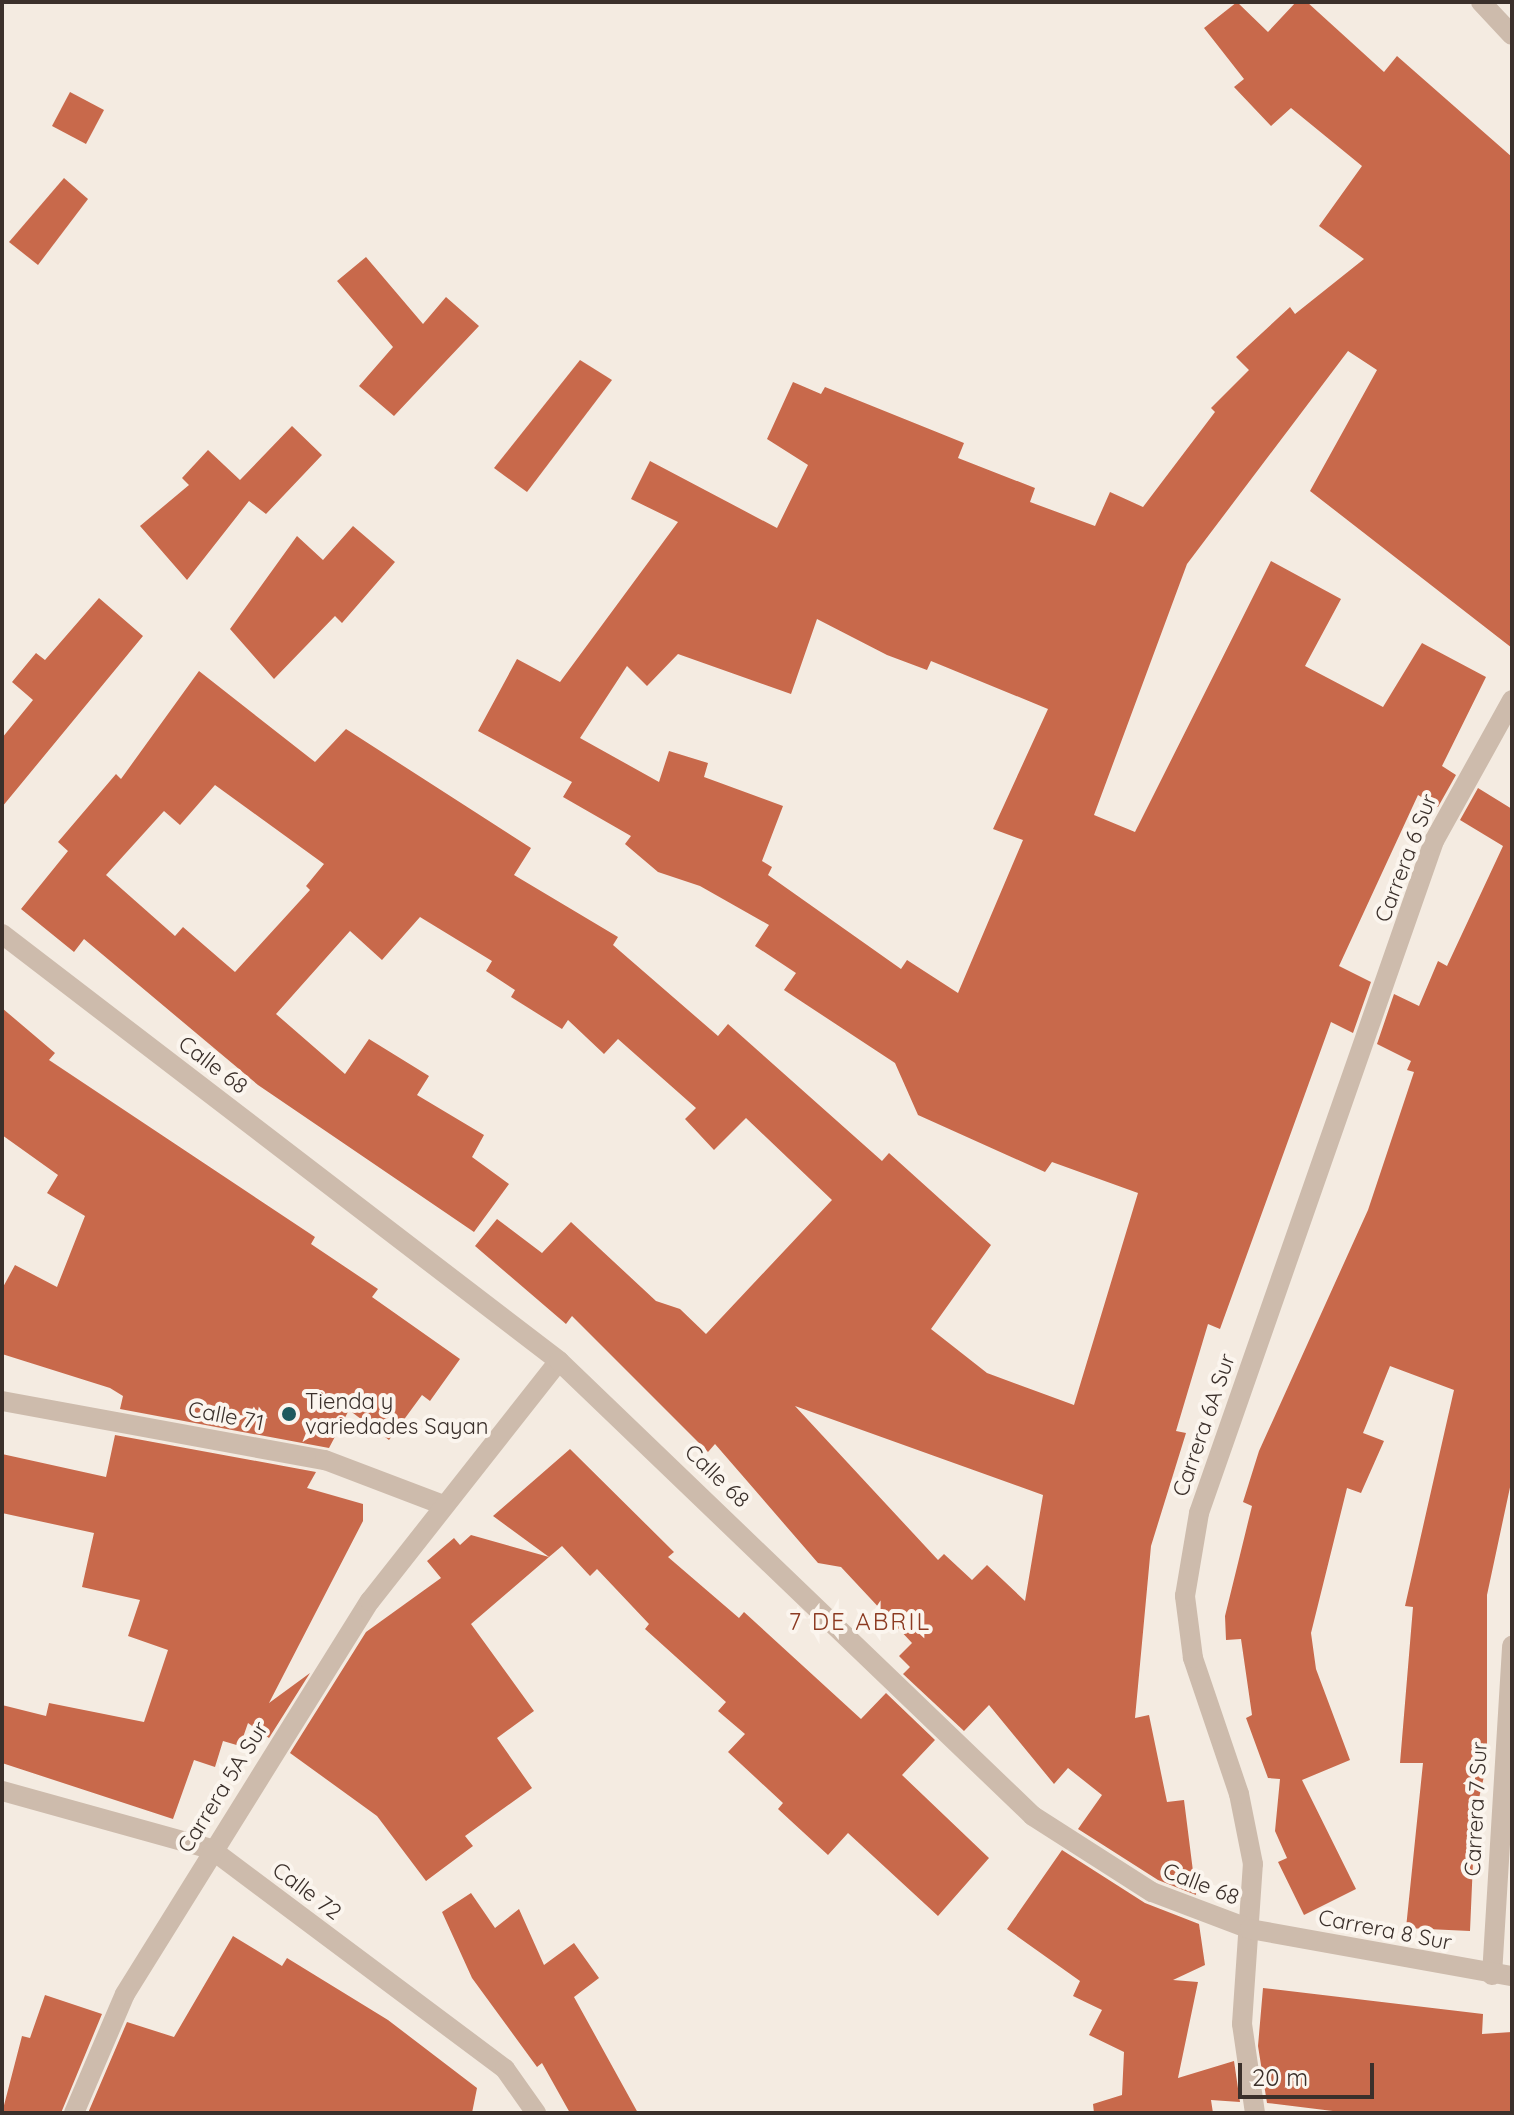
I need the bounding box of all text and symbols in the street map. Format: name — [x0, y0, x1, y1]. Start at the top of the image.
street label: Carrera 6 Sur — [1369, 790, 1443, 926]
street label: Calle 68 — [173, 1030, 253, 1100]
street label: Carrera 6A Sur — [1167, 1350, 1241, 1500]
place label: Tienda y variedades Sayan — [305, 1388, 489, 1440]
street label: Calle 71 — [186, 1396, 266, 1436]
marker: Tienda y variedades Sayan — [280, 1405, 298, 1423]
street label: Calle 68 — [679, 1439, 755, 1513]
district label: 7 DE ABRIL — [789, 1608, 931, 1636]
street label: Carrera 5A Sur — [172, 1717, 274, 1857]
street label: Carrera 7 Sur — [1459, 1741, 1493, 1877]
street label: Calle 72 — [267, 1857, 347, 1925]
street label: Calle 68 — [1159, 1857, 1243, 1911]
street label: Carrera 8 Sur — [1316, 1904, 1454, 1956]
scale bar — [1242, 2047, 1378, 2097]
text: 20 m — [1252, 2062, 1308, 2092]

